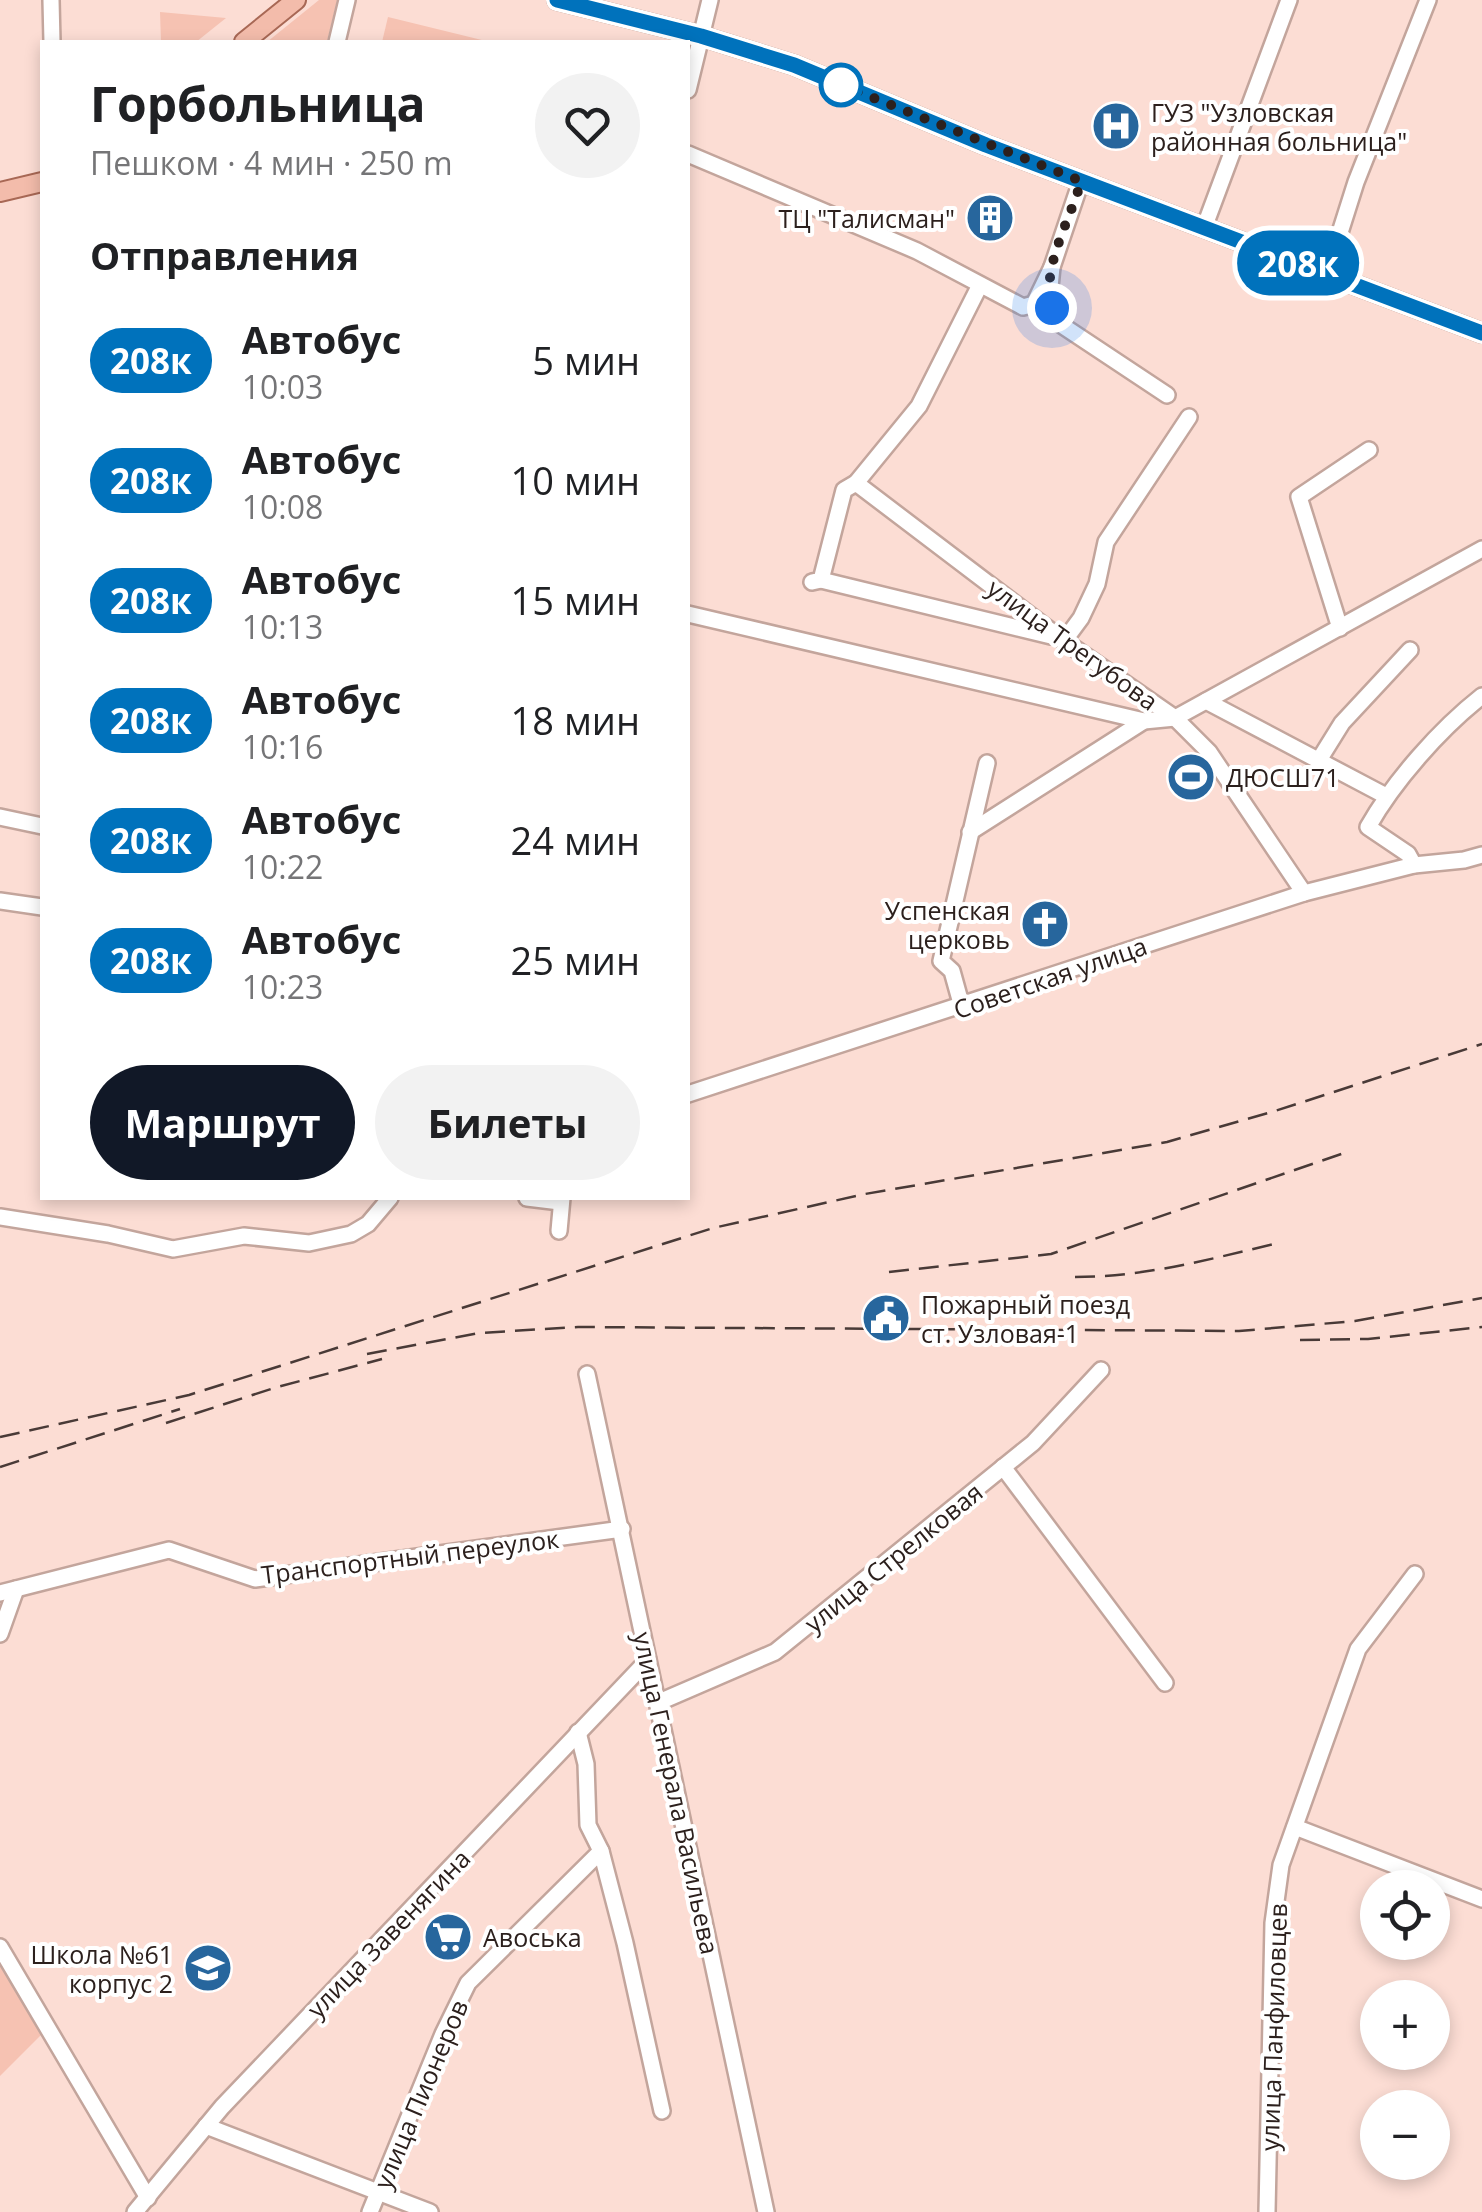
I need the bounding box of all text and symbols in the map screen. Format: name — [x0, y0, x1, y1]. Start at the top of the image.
unlabelled marker — [820, 64, 862, 106]
text: Горбольница — [90, 71, 425, 136]
button: heart — [535, 73, 640, 178]
place label: ГУЗ "Узловская районная больница" — [1151, 95, 1407, 158]
hospital icon: ГУЗ "Узловская районная больница" — [1090, 100, 1142, 152]
text: Пешком · 4 мин · 250 m — [90, 141, 453, 184]
building icon: ТЦ "Талисман" — [964, 192, 1016, 244]
place label: ТЦ "Талисман" — [778, 201, 955, 235]
text: Отправления — [90, 229, 359, 281]
line badge: 208к — [1228, 230, 1368, 296]
text: 208к — [1257, 240, 1339, 287]
your location — [1027, 283, 1077, 333]
text: Автобус — [242, 313, 401, 365]
text: 5 мин — [532, 334, 640, 386]
text: 208к — [110, 337, 192, 384]
text: 10:03 — [242, 365, 323, 408]
text: Автобус — [242, 433, 401, 485]
text: 10 мин — [511, 454, 640, 506]
text: 208к — [110, 457, 192, 504]
text: 10:08 — [242, 485, 323, 528]
text: Автобус — [242, 553, 401, 605]
street label: улица Трегубова — [981, 570, 1165, 718]
text: 15 мин — [511, 574, 640, 626]
text: 208к — [110, 577, 192, 624]
text: 10:13 — [242, 605, 323, 648]
text: Автобус — [242, 673, 401, 725]
text: 18 мин — [511, 694, 640, 746]
text: 208к — [110, 697, 192, 744]
text: 10:16 — [242, 725, 323, 768]
sports icon: ДЮСШ71 — [1165, 751, 1217, 803]
place label: ДЮСШ71 — [1226, 760, 1339, 794]
text: Автобус — [242, 793, 401, 845]
text: 24 мин — [511, 814, 640, 866]
text: 208к — [110, 817, 192, 864]
text: 10:22 — [242, 845, 323, 888]
place label: Успенская церковь — [885, 893, 1010, 956]
church icon: Успенская церковь — [1019, 898, 1071, 950]
text: Автобус — [242, 913, 401, 965]
street label: Советская улица — [949, 928, 1151, 1026]
text: 25 мин — [511, 934, 640, 986]
text: 208к — [110, 937, 192, 984]
text: 10:23 — [242, 965, 323, 1008]
button: Маршрут — [90, 1065, 355, 1180]
button: Билеты — [375, 1065, 640, 1180]
place label: Пожарный поезд ст. Узловая-1 — [921, 1287, 1130, 1350]
public building icon: Пожарный поезд ст. Узловая-1 — [860, 1292, 912, 1344]
street label: улица Стрелковая — [797, 1475, 989, 1639]
street label: Транспортный переулок — [259, 1521, 561, 1591]
street label: улица Генерала Васильева — [626, 1629, 728, 1957]
street label: улица Завенягина — [299, 1841, 477, 2025]
map controls — [1360, 1870, 1450, 2180]
button: locate — [1360, 1870, 1450, 1960]
street label: улица Панфиловцев — [1252, 1902, 1294, 2152]
supermarket icon: Авоська — [422, 1911, 474, 1963]
place label: Авоська — [483, 1920, 582, 1954]
place label: Школа №61 корпус 2 — [31, 1937, 173, 2000]
school or university icon: Школа №61 корпус 2 — [182, 1942, 234, 1994]
button: + — [1360, 1980, 1450, 2070]
street label: улица Пионеров — [365, 1994, 475, 2194]
button: − — [1360, 2090, 1450, 2180]

